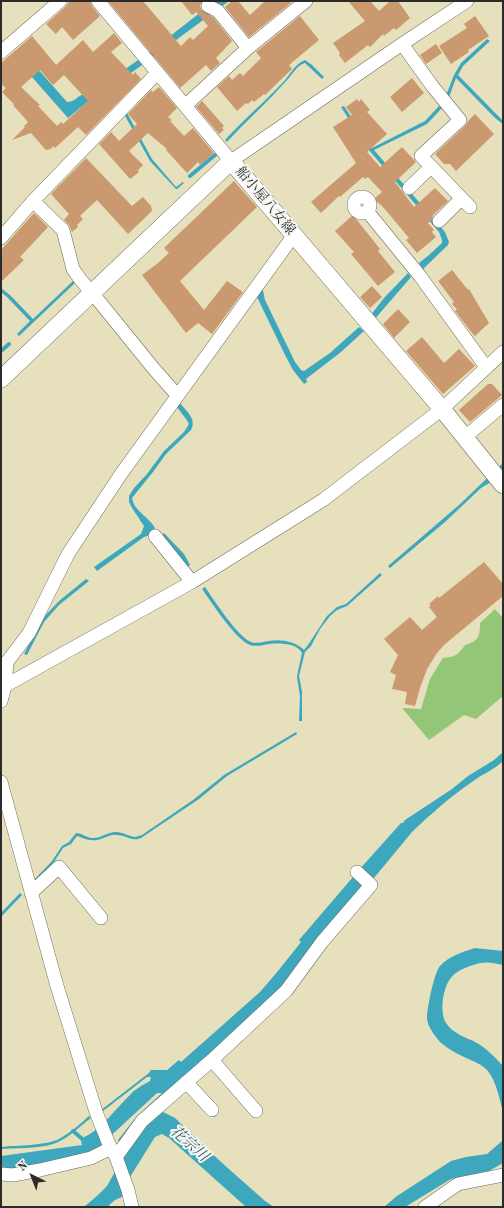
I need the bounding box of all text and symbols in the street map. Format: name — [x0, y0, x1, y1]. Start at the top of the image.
street label: 船小屋八女線 — [232, 163, 298, 239]
water label: 花宗川 — [166, 1122, 212, 1166]
north arrow — [12, 1156, 52, 1196]
text: N — [17, 1160, 30, 1174]

